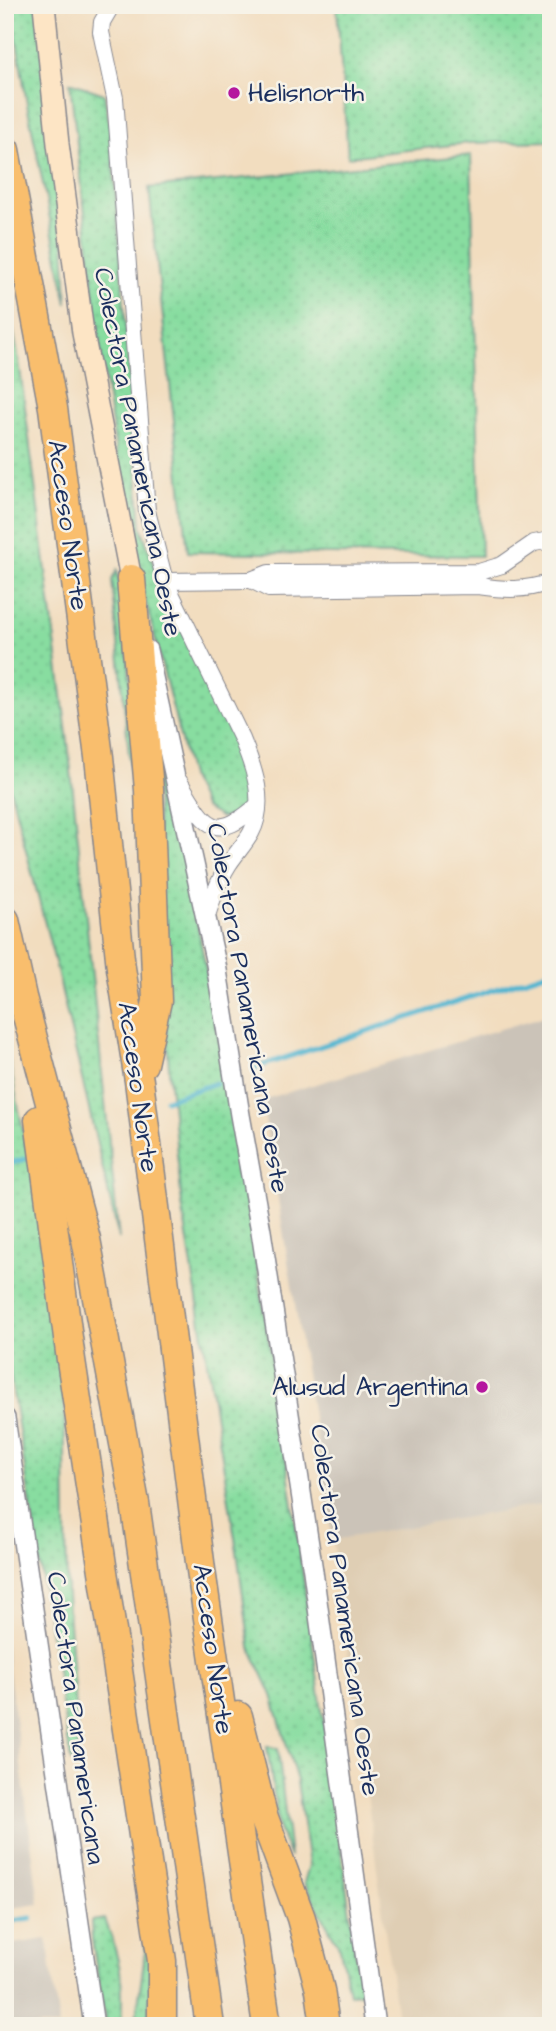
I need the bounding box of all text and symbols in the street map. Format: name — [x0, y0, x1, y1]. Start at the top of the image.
place label: Helisnorth — [248, 75, 364, 111]
marker: Helisnorth — [226, 85, 242, 101]
street label: Colectora Panamericana Oeste — [85, 265, 191, 639]
street label: Acceso Norte — [38, 438, 98, 612]
street label: Colectora Panamericana Oeste — [198, 820, 298, 1196]
street label: Acceso Norte — [108, 1000, 168, 1174]
place label: Alusud Argentina — [272, 1369, 468, 1407]
marker: Alusud Argentina — [474, 1379, 490, 1395]
street label: Colectora Panamericana Oeste — [301, 1422, 389, 1798]
street label: Acceso Norte — [183, 1562, 243, 1736]
street label: Colectora Panamericana — [38, 1569, 114, 1867]

